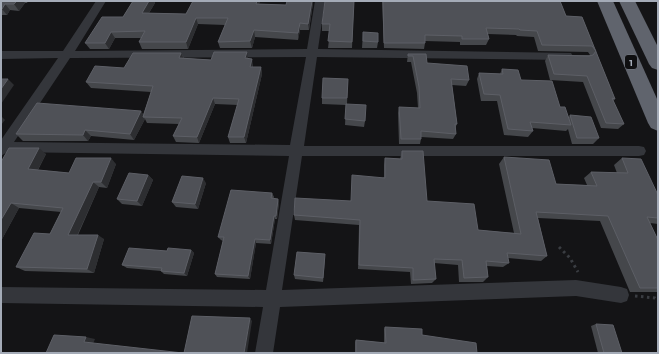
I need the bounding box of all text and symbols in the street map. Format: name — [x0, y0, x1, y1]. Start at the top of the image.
road number: 1 — [625, 55, 637, 69]

